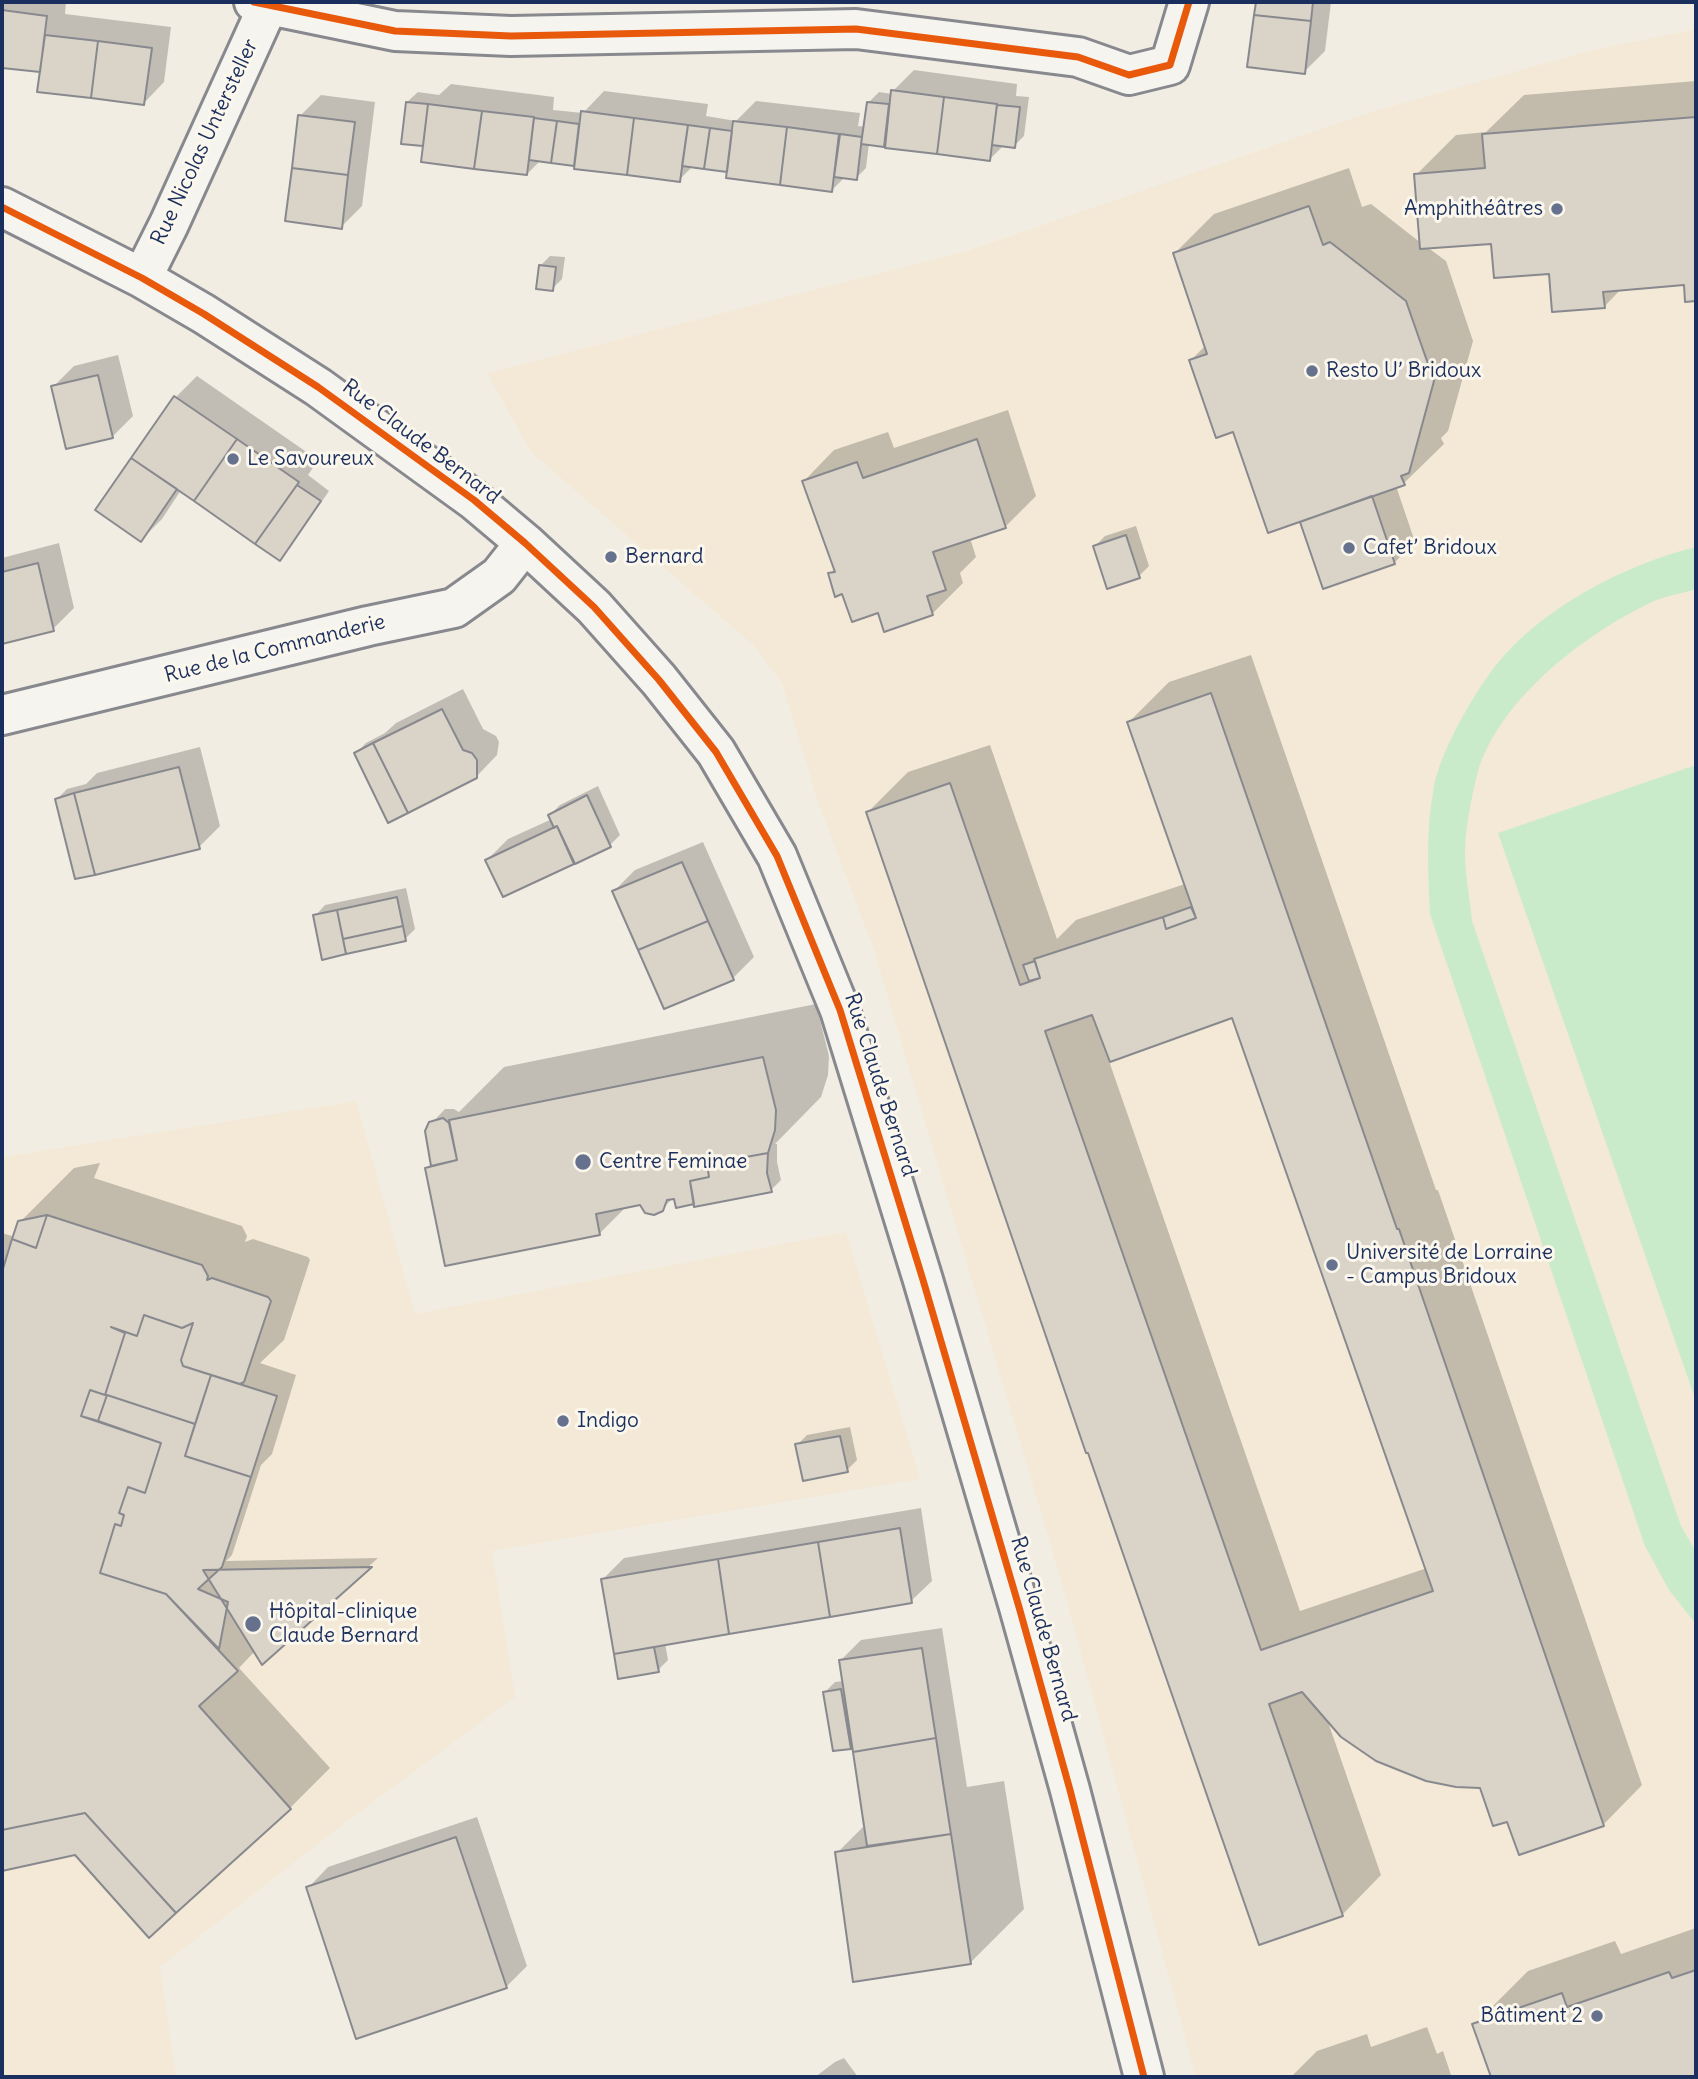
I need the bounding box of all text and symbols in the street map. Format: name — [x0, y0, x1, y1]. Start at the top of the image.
street label: Rue Nicolas Untersteller — [146, 35, 264, 249]
place label: Amphithéâtres — [1404, 196, 1543, 222]
marker: Amphithéâtres — [1549, 201, 1565, 217]
place label: Resto U’ Bridoux — [1326, 358, 1481, 384]
marker: Resto U’ Bridoux — [1304, 363, 1320, 379]
street label: Rue Claude Bernard — [337, 374, 505, 510]
place label: Le Savoureux — [247, 446, 374, 472]
marker: Le Savoureux — [225, 451, 241, 467]
place label: Cafet’ Bridoux — [1363, 535, 1497, 561]
marker: Cafet’ Bridoux — [1341, 540, 1357, 556]
place label: Bernard — [625, 544, 703, 570]
marker: Bernard — [603, 549, 619, 565]
street label: Rue de la Commanderie — [162, 609, 388, 689]
street label: Rue Claude Bernard — [838, 990, 922, 1180]
place label: Centre Feminae — [599, 1149, 747, 1175]
marker: Centre Feminae — [573, 1152, 593, 1172]
place label: Université de Lorraine - Campus Bridoux — [1346, 1240, 1553, 1290]
marker: Université de Lorraine - Campus Bridoux — [1324, 1257, 1340, 1273]
place label: Indigo — [577, 1408, 639, 1434]
marker: Indigo — [555, 1413, 571, 1429]
street label: Rue Claude Bernard — [1005, 1534, 1081, 1724]
place label: Hôpital-clinique Claude Bernard — [269, 1599, 419, 1649]
marker: Hôpital-clinique Claude Bernard — [243, 1614, 263, 1634]
place label: Bâtiment 2 — [1480, 2003, 1583, 2029]
marker: Bâtiment 2 — [1589, 2008, 1605, 2024]

